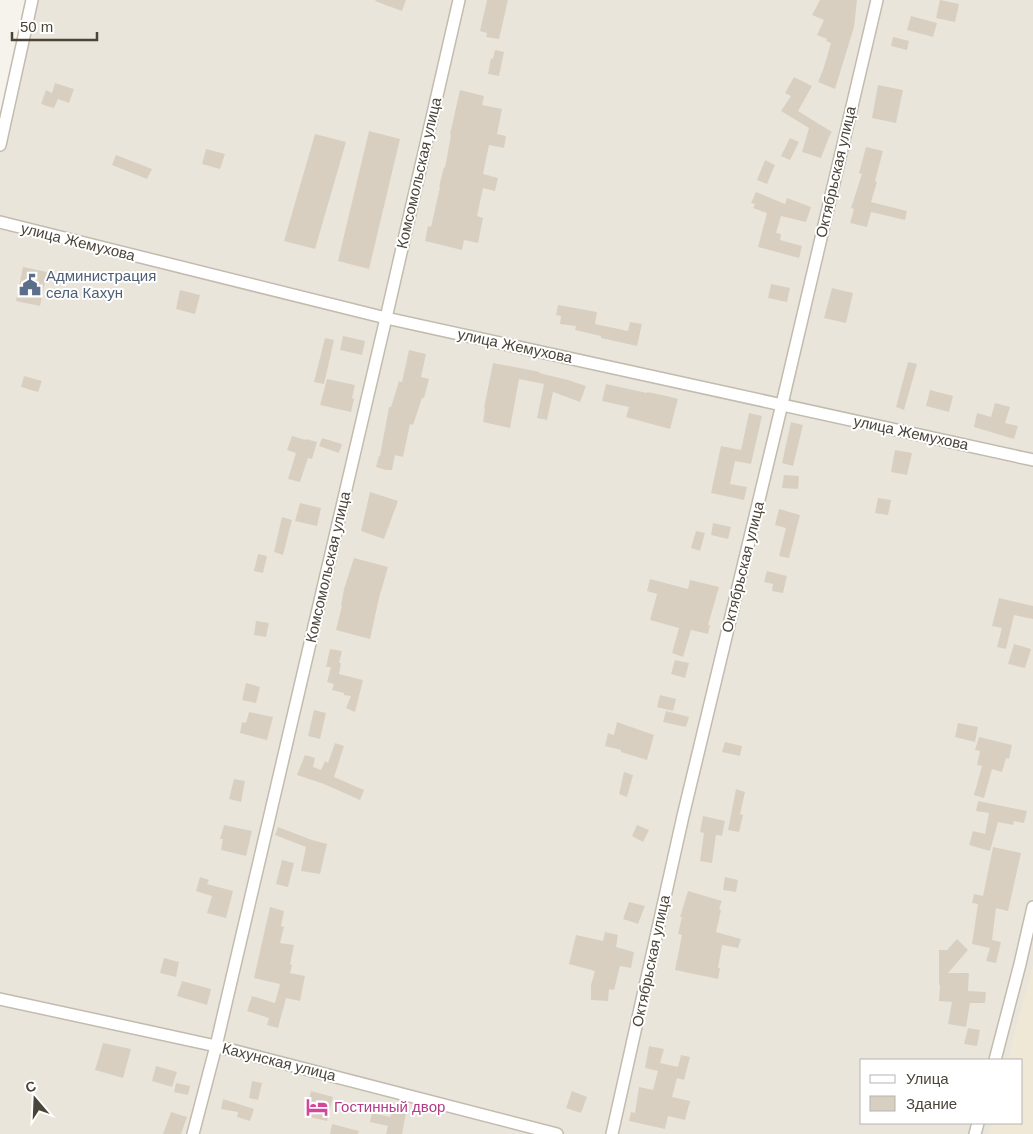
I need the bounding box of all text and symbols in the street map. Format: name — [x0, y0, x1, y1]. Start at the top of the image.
scale bar — [12, 10, 98, 42]
text: 50 m — [20, 18, 53, 35]
street label: Комсомольская улица — [393, 95, 444, 250]
street label: Октябрьская улица — [812, 104, 859, 239]
street label: улица Жемухова — [19, 219, 138, 264]
place label: Администрация села Кахун — [46, 267, 156, 301]
public building icon: Администрация села Кахун — [17, 272, 43, 298]
street label: улица Жемухова — [456, 325, 575, 366]
street label: улица Жемухова — [852, 412, 971, 453]
street label: Комсомольская улица — [302, 489, 353, 644]
street label: Октябрьская улица — [718, 499, 767, 634]
street label: Октябрьская улица — [628, 893, 673, 1028]
street label: Кахунская улица — [220, 1039, 338, 1084]
legend — [860, 1059, 1023, 1124]
text: Улица — [906, 1070, 949, 1087]
north arrow — [10, 1074, 60, 1124]
text: С — [23, 1077, 38, 1096]
hotel icon: Гостинный двор — [304, 1094, 330, 1120]
text: Здание — [906, 1095, 957, 1112]
place label: Гостинный двор — [334, 1098, 445, 1115]

